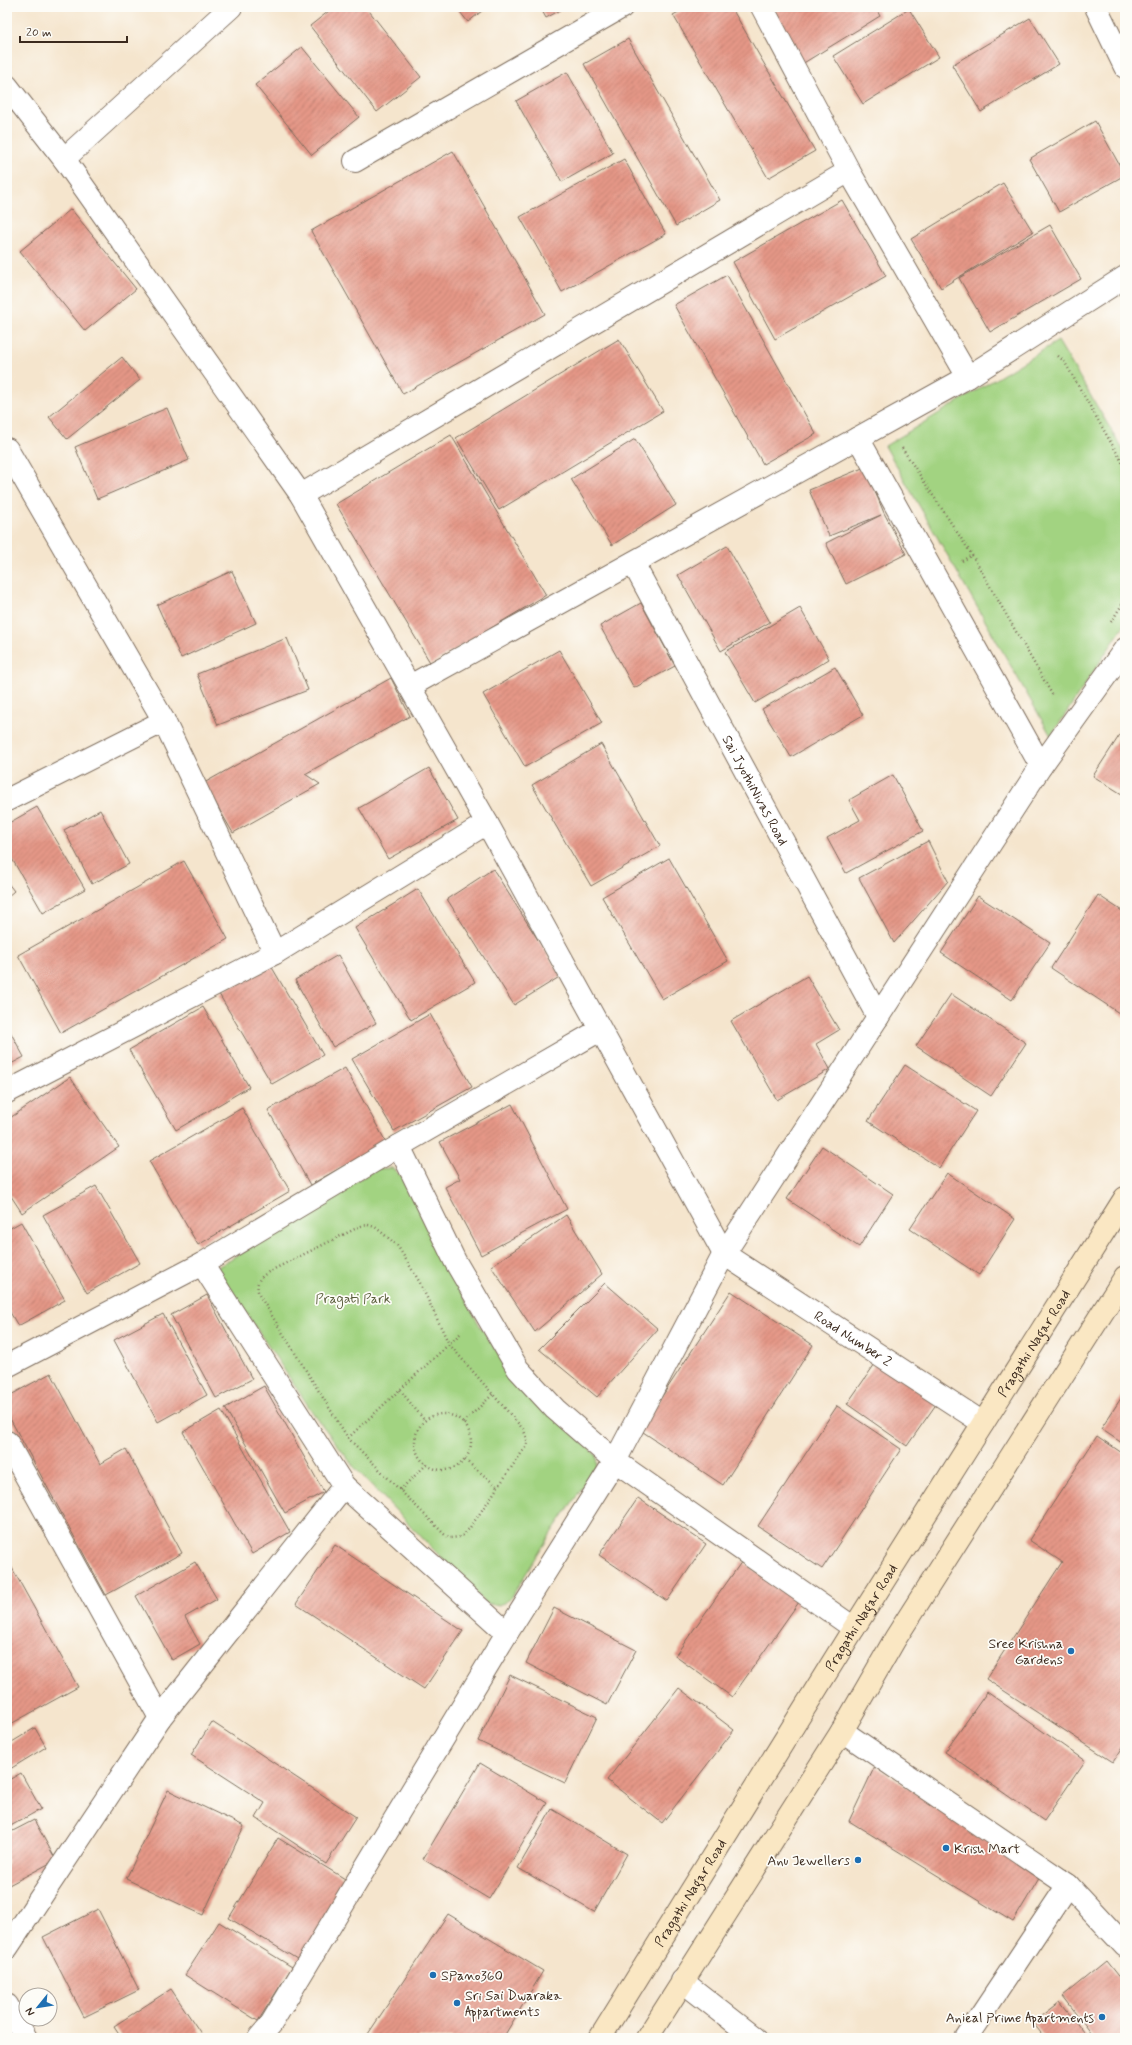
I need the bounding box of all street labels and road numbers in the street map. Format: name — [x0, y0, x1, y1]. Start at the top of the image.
street label: Sai JyothiNivas Road — [718, 732, 792, 849]
street label: Pragathi Nagar Road — [994, 1287, 1075, 1401]
street label: Road Number 2 — [810, 1307, 895, 1371]
street label: Pragathi Nagar Road — [821, 1561, 902, 1675]
street label: Pragathi Nagar Road — [651, 1836, 731, 1950]

